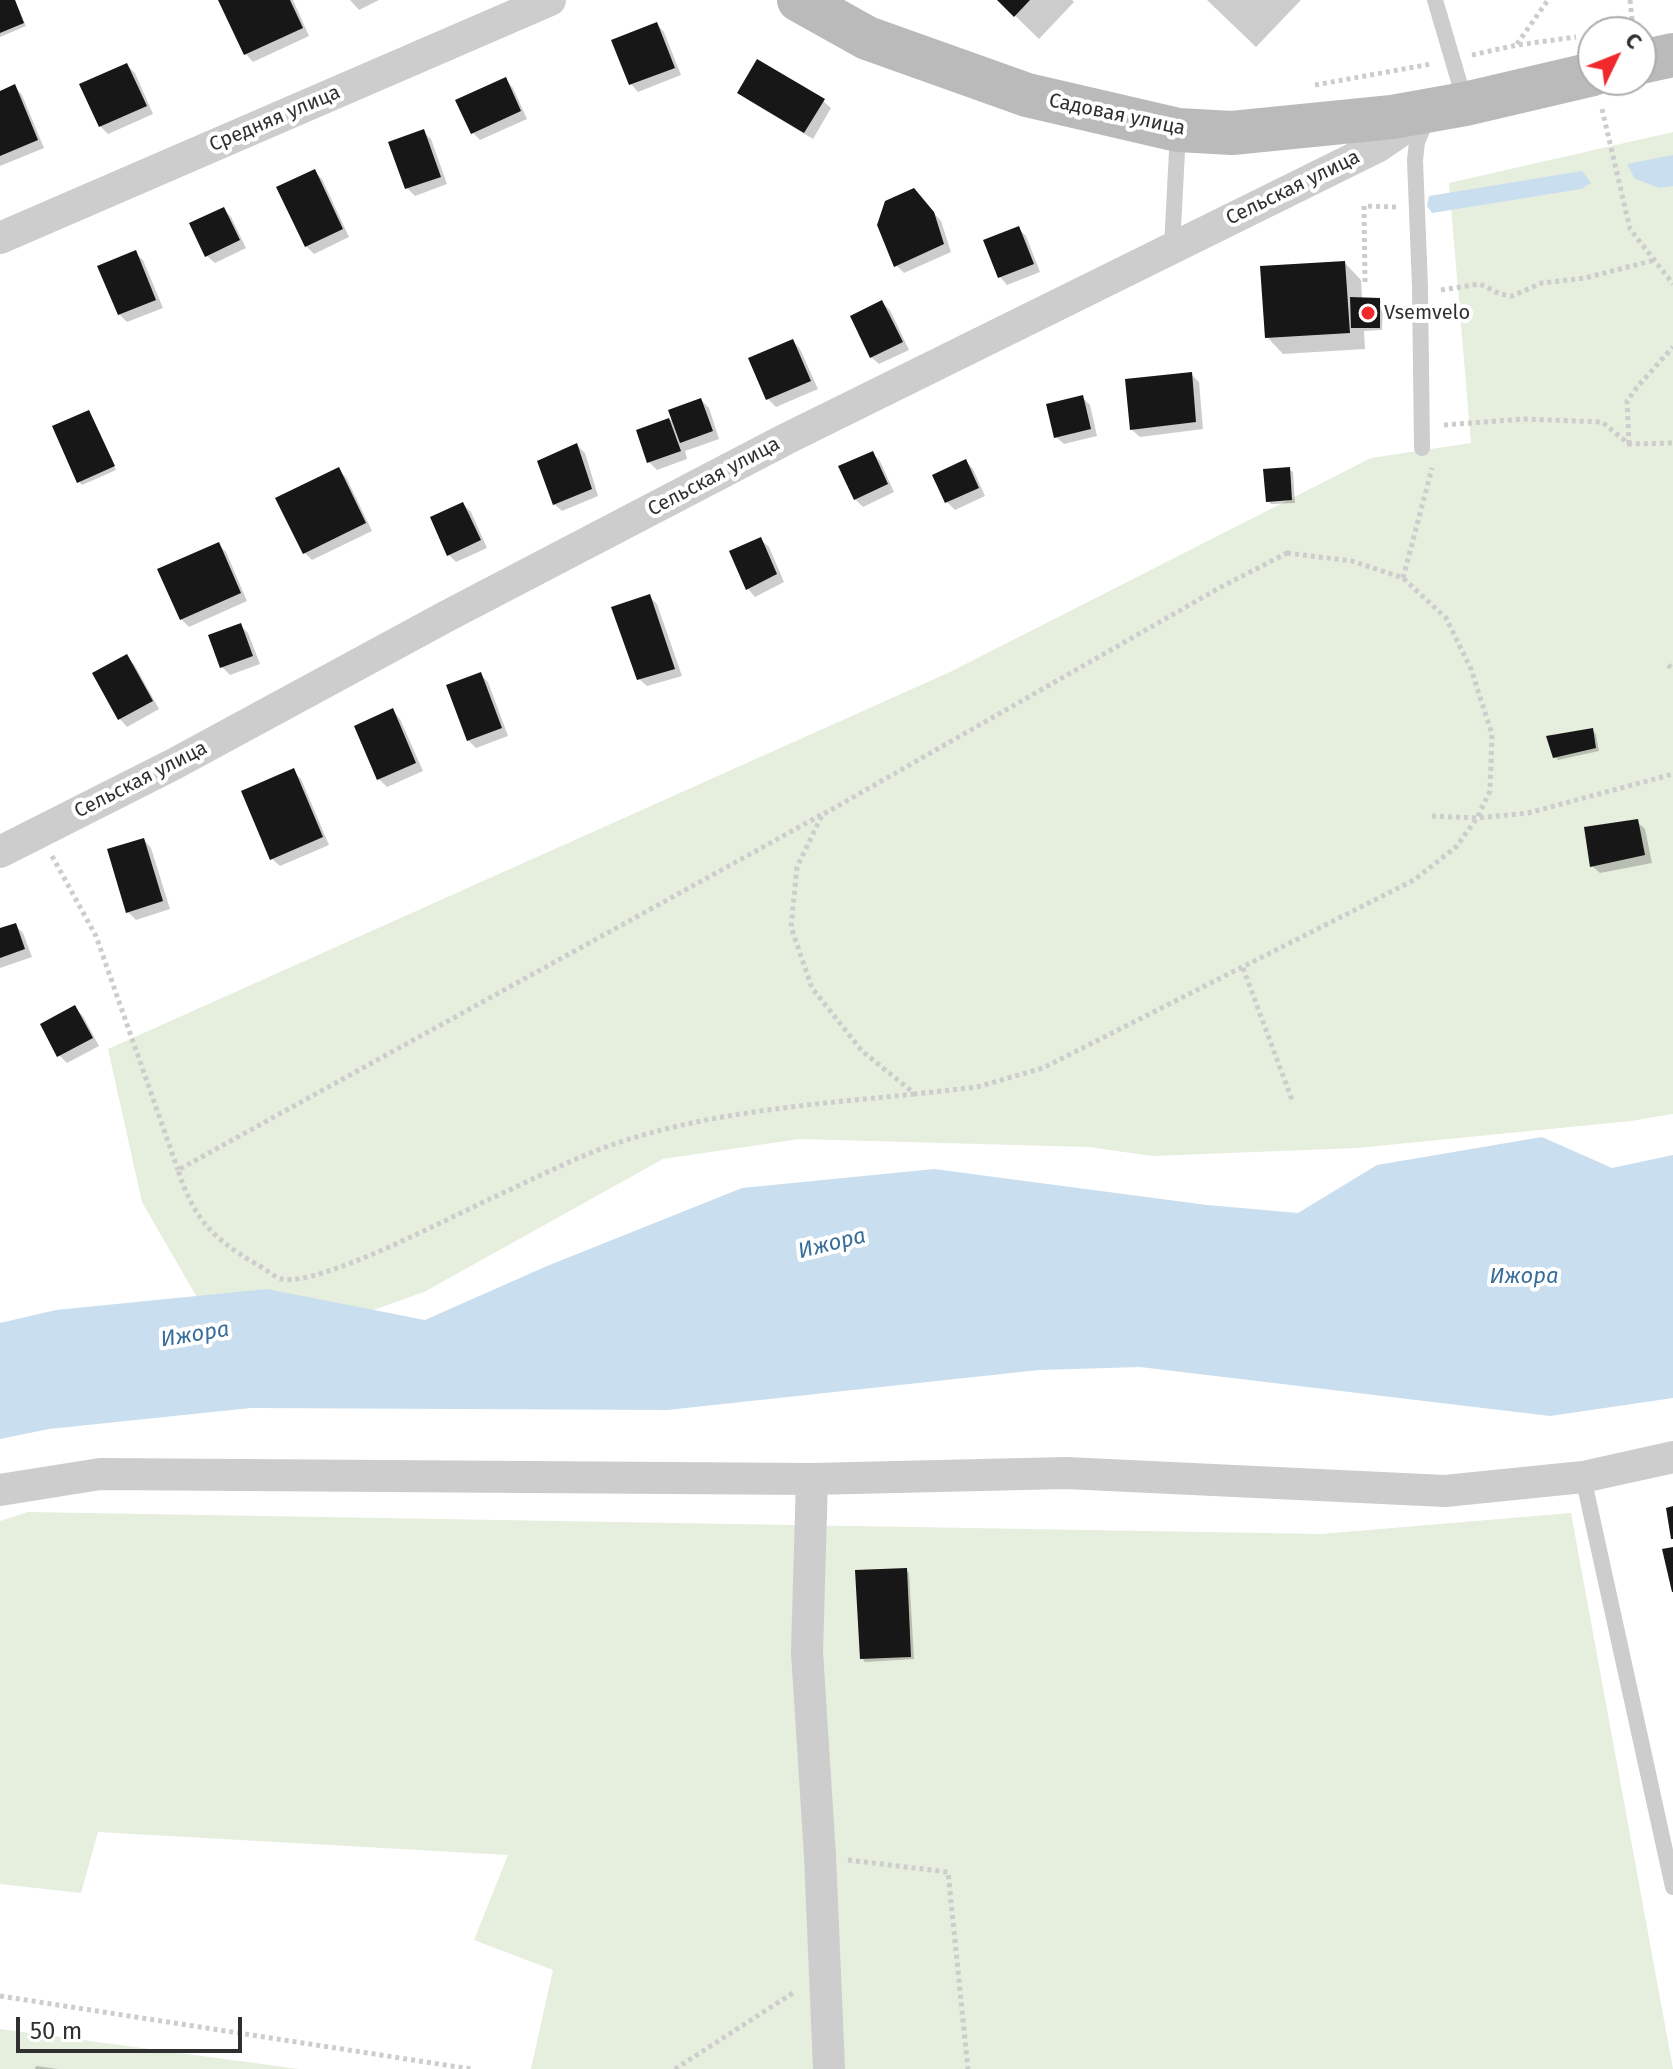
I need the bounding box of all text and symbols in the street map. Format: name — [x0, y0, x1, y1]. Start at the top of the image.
north arrow — [1577, 16, 1657, 96]
text: С — [1619, 27, 1648, 54]
street label: Средняя улица — [206, 81, 344, 157]
street label: Садовая улица — [1047, 89, 1187, 141]
street label: Сельская улица — [1222, 145, 1364, 231]
place label: Vsemvelo — [1384, 301, 1470, 325]
marker: Vsemvelo — [1359, 304, 1377, 322]
street label: Сельская улица — [644, 432, 784, 522]
street label: Сельская улица — [71, 736, 211, 824]
water label: Ижора — [795, 1223, 869, 1265]
water label: Ижора — [1489, 1264, 1559, 1290]
water label: Ижора — [159, 1317, 231, 1353]
scale bar — [20, 2001, 246, 2051]
text: 50 m — [30, 2017, 82, 2045]

